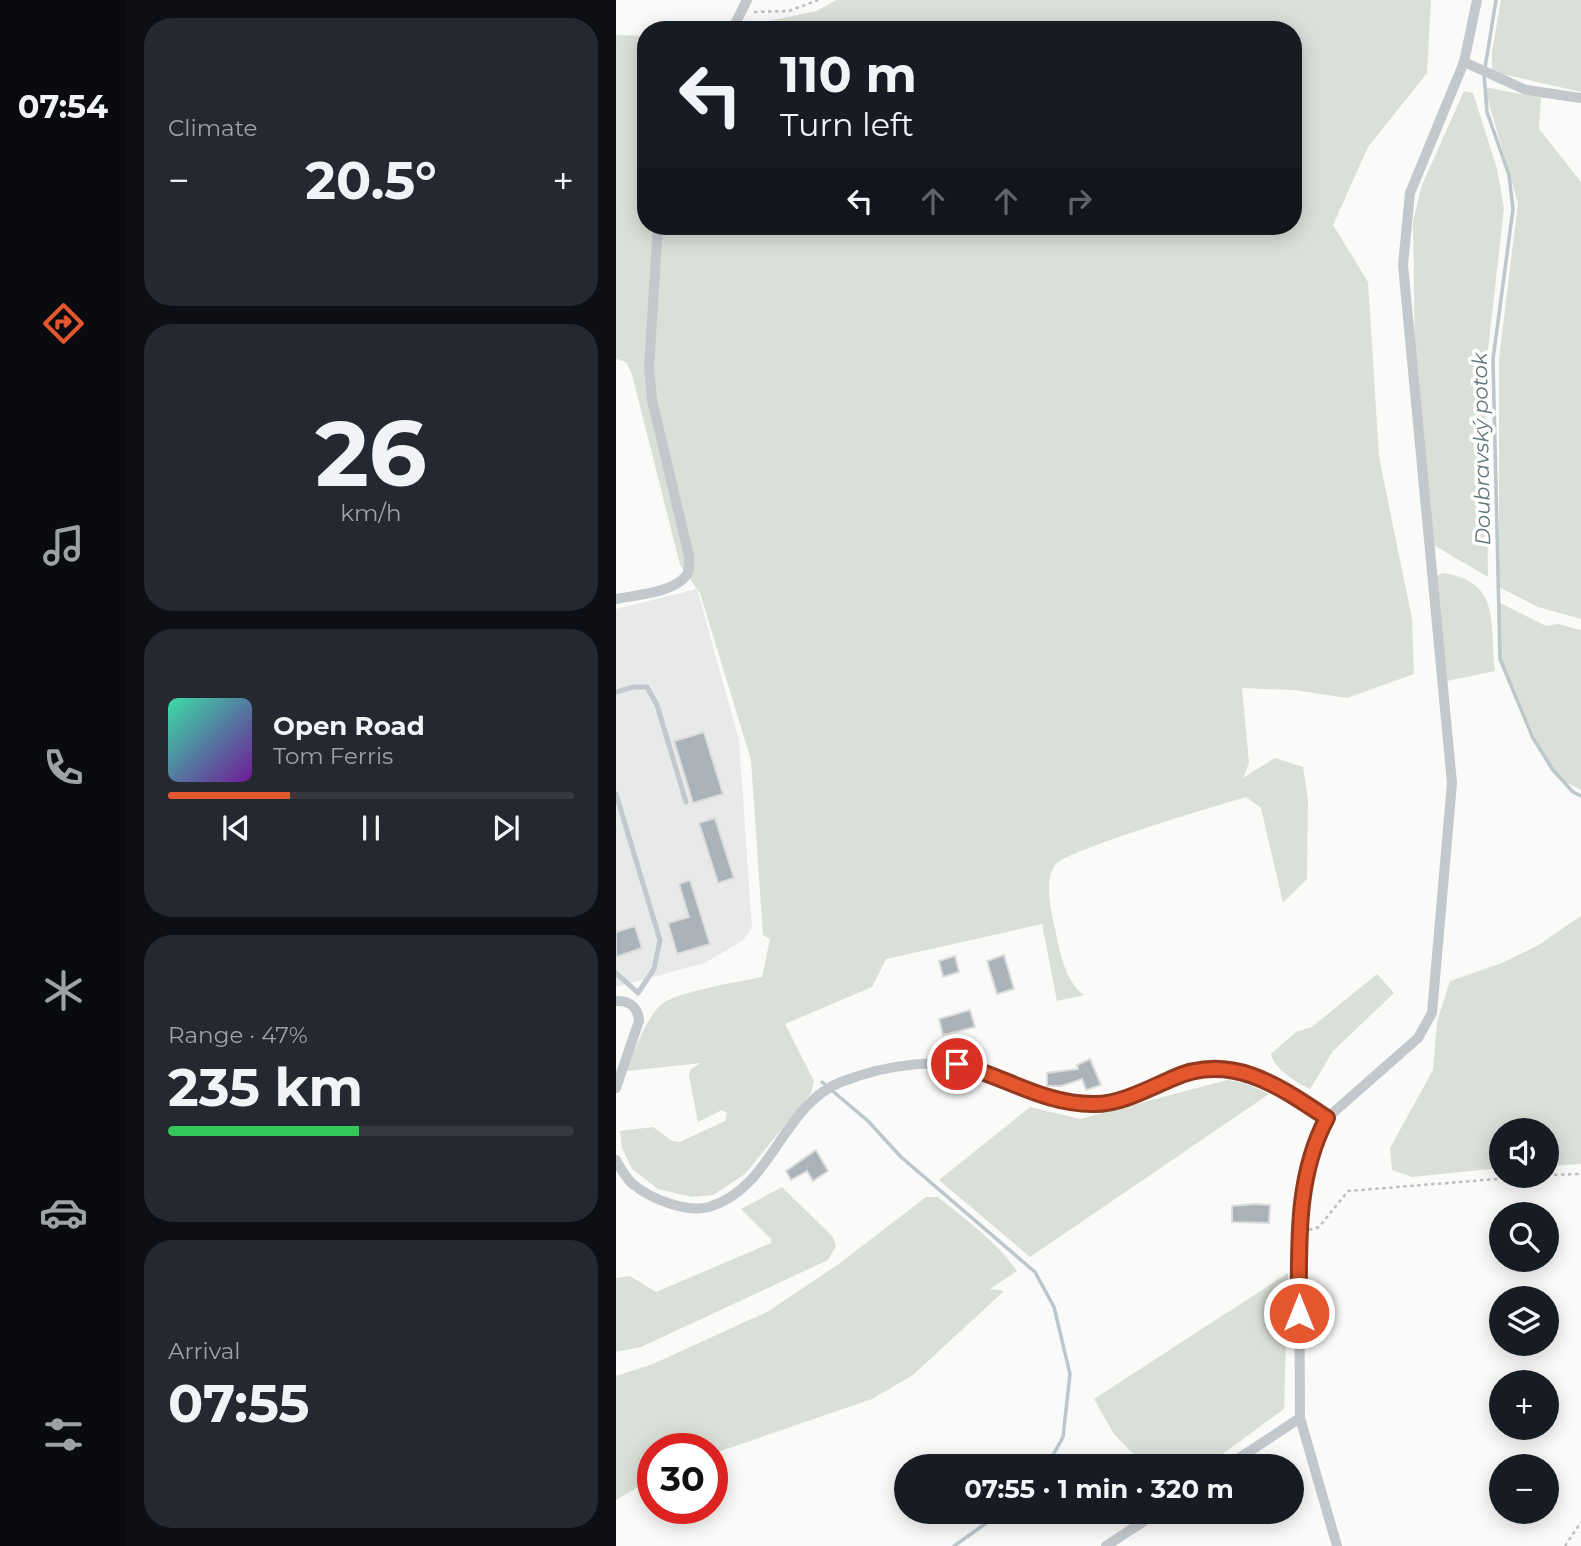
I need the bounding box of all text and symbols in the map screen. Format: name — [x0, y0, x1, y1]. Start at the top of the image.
text: 110 m — [780, 45, 917, 104]
icon: left — [665, 49, 756, 140]
text: 07:54 — [18, 87, 108, 126]
text: Turn left — [780, 105, 914, 144]
text: Climate — [168, 114, 257, 142]
text: 20.5° — [305, 149, 437, 212]
text: − — [168, 157, 190, 204]
text: + — [552, 157, 574, 204]
icon: left — [841, 182, 879, 220]
icon: ahead — [914, 182, 952, 220]
icon: ahead — [987, 182, 1025, 220]
icon: right — [1060, 182, 1098, 220]
icon: directions — [39, 299, 88, 348]
water label: Doubravský potok — [1467, 351, 1495, 546]
text: 26 — [315, 398, 427, 509]
text: km/h — [340, 499, 402, 527]
icon: music — [39, 521, 88, 570]
text: Open Road — [273, 710, 425, 742]
text: Tom Ferris — [273, 742, 393, 770]
icon: phone — [39, 743, 88, 792]
icon: previous — [217, 809, 255, 847]
icon: pause — [352, 809, 390, 847]
icon: next — [487, 809, 525, 847]
icon: climate — [39, 966, 88, 1015]
text: Range · 47% — [168, 1021, 308, 1049]
pin — [927, 1034, 987, 1094]
icon: arrive — [938, 1045, 976, 1083]
text: 235 km — [168, 1056, 363, 1119]
map controls — [1489, 1118, 1559, 1524]
button: sound — [1489, 1118, 1559, 1188]
icon: car — [39, 1188, 88, 1237]
button: search — [1489, 1202, 1559, 1272]
position arrow — [1262, 1276, 1336, 1350]
button: layers — [1489, 1286, 1559, 1356]
text: Arrival — [168, 1337, 241, 1365]
button: + — [1489, 1370, 1559, 1440]
text: 07:55 — [168, 1372, 310, 1435]
icon: filters — [39, 1410, 88, 1459]
speed limit sign: 30 — [637, 1433, 728, 1524]
button: − — [1489, 1454, 1559, 1524]
text: 07:55 · 1 min · 320 m — [964, 1473, 1234, 1505]

